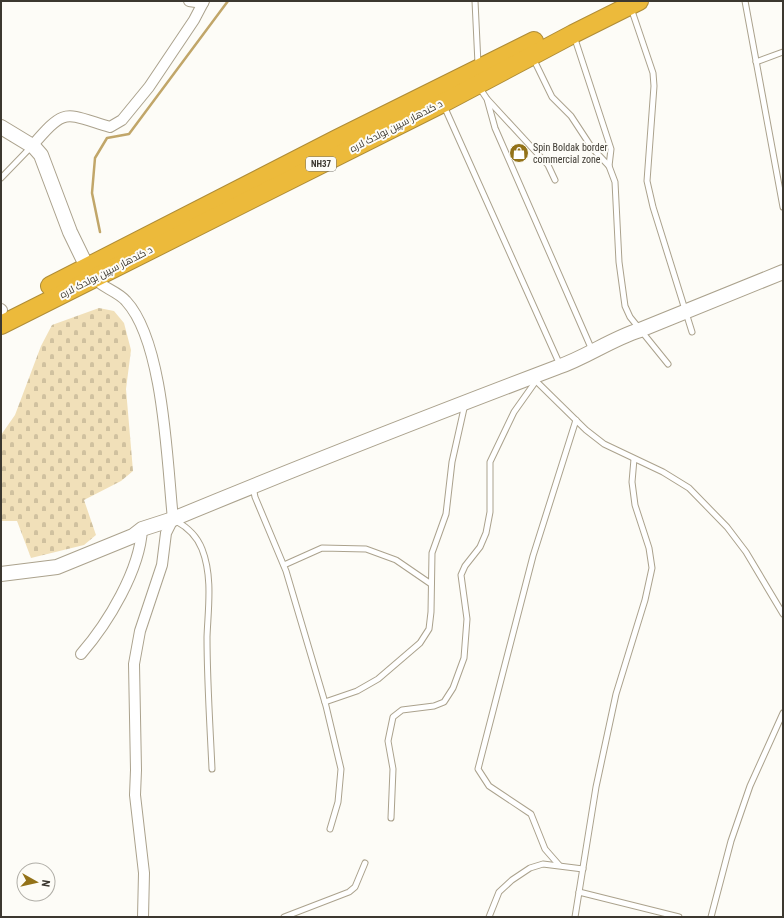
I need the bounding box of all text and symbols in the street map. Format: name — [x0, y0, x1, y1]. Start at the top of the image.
street label: د کندهار سپین بولدک لاره — [348, 98, 445, 155]
shop icon: Spin Boldak border commercial zone — [508, 142, 530, 164]
place label: Spin Boldak border commercial zone — [533, 142, 607, 165]
road number: NH37 — [306, 157, 336, 171]
street label: د کندهار سپین بولدک لاره — [58, 244, 155, 301]
north arrow — [16, 862, 56, 902]
text: N — [38, 879, 52, 888]

